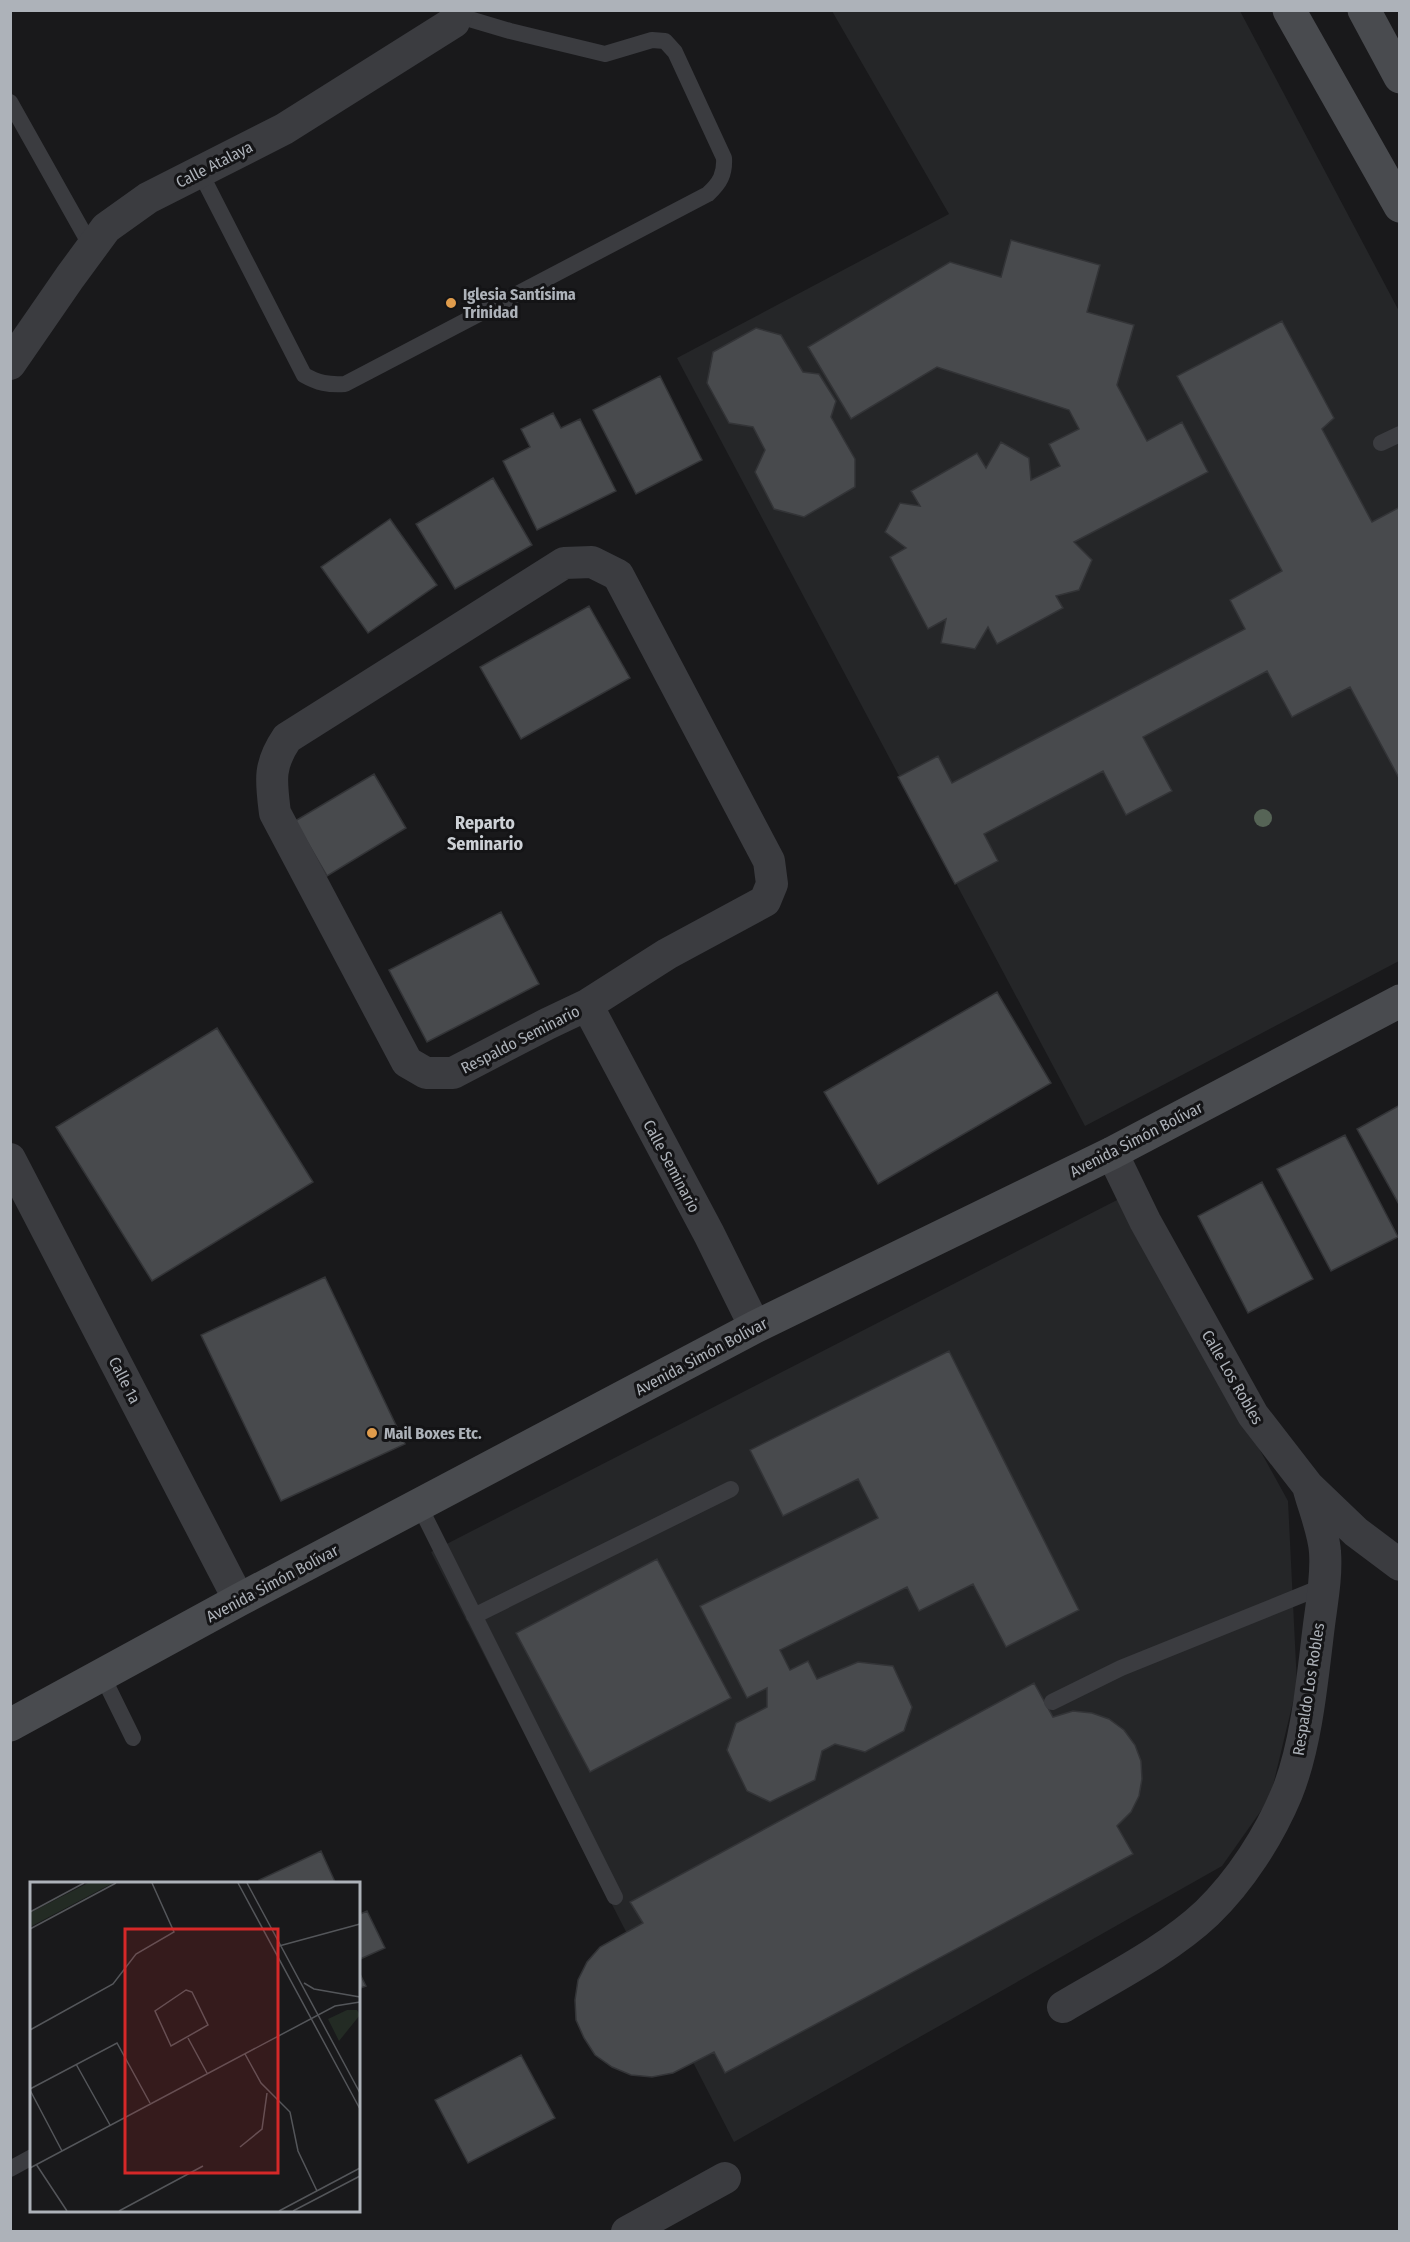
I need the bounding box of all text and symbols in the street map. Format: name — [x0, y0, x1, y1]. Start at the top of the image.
street label: Calle Atalaya — [173, 137, 256, 192]
place label: Iglesia Santísima Trinidad — [463, 285, 576, 322]
marker: Iglesia Santísima Trinidad — [444, 296, 458, 310]
district label: Reparto Seminario — [447, 812, 523, 855]
street label: Respaldo Seminario — [458, 1001, 583, 1078]
street label: Avenida Simón Bolívar — [1067, 1098, 1206, 1181]
street label: Calle Seminario — [639, 1117, 704, 1216]
street label: Avenida Simón Bolívar — [632, 1313, 771, 1399]
street label: Calle Los Robles — [1198, 1327, 1267, 1428]
street label: Calle 1a — [105, 1354, 144, 1407]
place label: Mail Boxes Etc. — [384, 1424, 482, 1443]
marker: Mail Boxes Etc. — [365, 1426, 379, 1440]
street label: Avenida Simón Bolívar — [203, 1540, 342, 1626]
street label: Respaldo Los Robles — [1289, 1621, 1328, 1757]
inset map — [30, 1882, 360, 2212]

